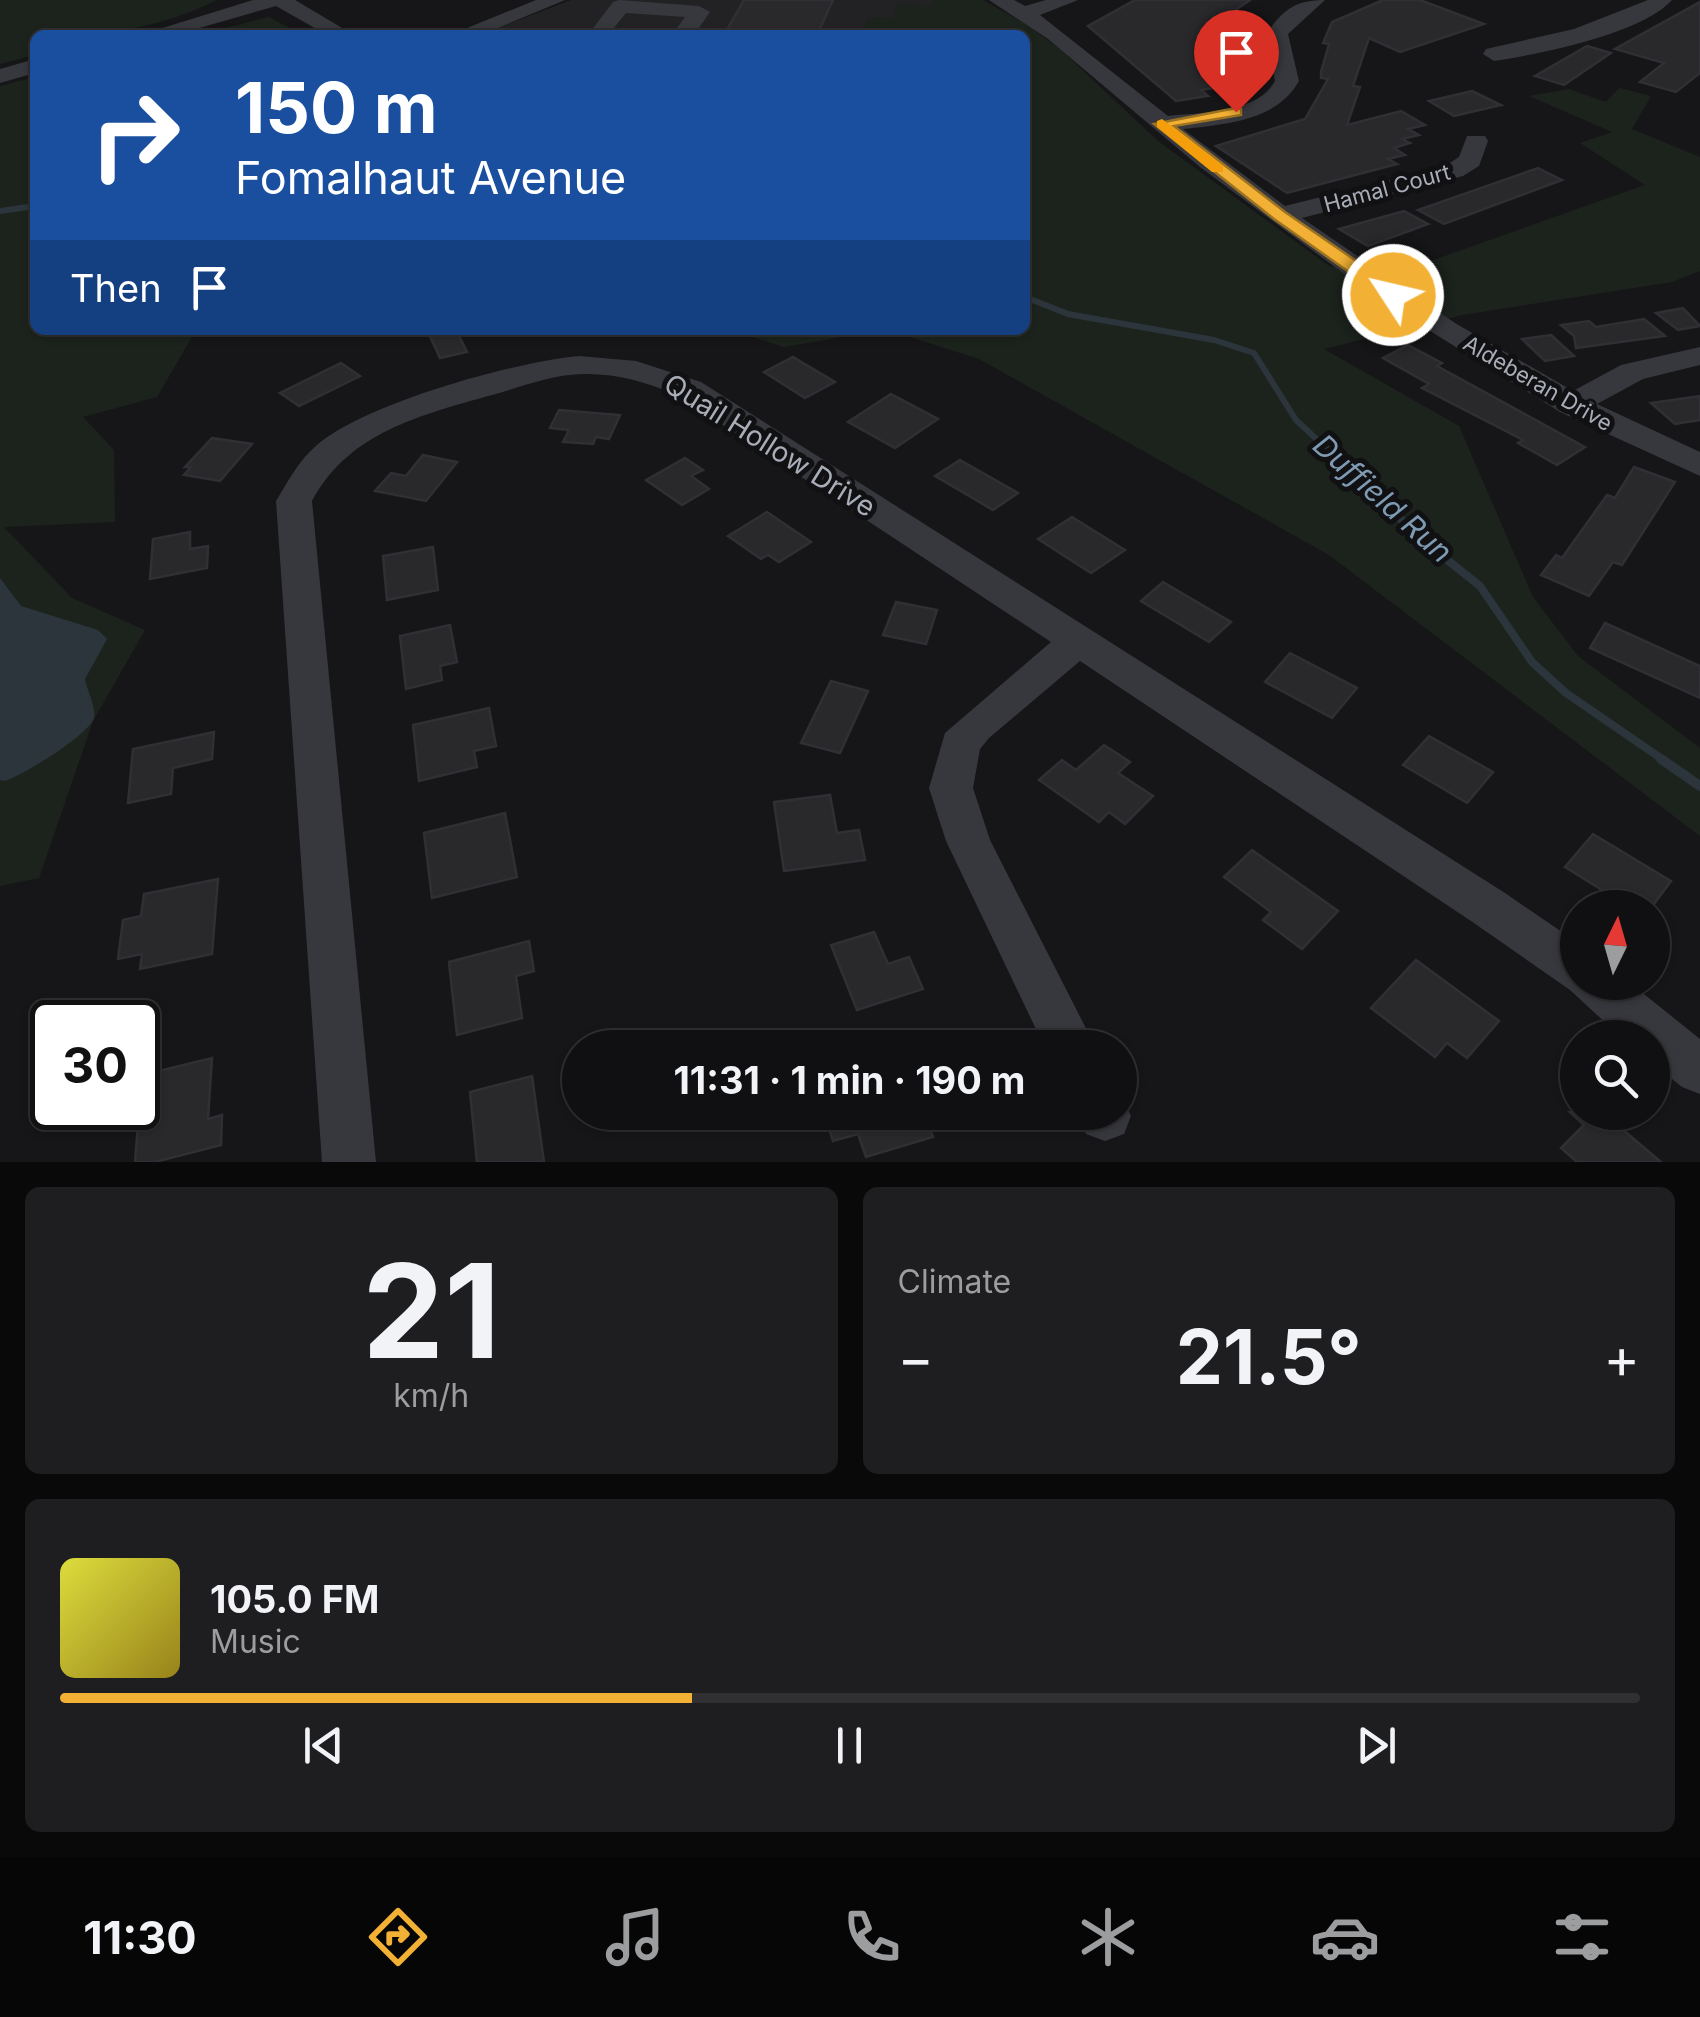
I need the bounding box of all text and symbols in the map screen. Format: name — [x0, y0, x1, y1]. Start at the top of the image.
pin — [1194, 10, 1279, 113]
icon: arrive — [1209, 25, 1264, 80]
text: 150 m — [235, 65, 438, 150]
icon: right — [70, 70, 200, 200]
text: Fomalhaut Avenue — [235, 150, 626, 205]
street label: Hamal Court — [1321, 159, 1453, 217]
position arrow — [1341, 243, 1445, 347]
icon: arrive — [182, 260, 237, 315]
text: Then — [70, 265, 162, 311]
street label: Aldeberan Drive — [1459, 330, 1617, 436]
street label: Quail Hollow Drive — [658, 366, 882, 524]
water label: Duffield Run — [1306, 426, 1460, 570]
north arrow — [1560, 890, 1670, 1000]
map controls — [1560, 890, 1670, 1130]
speed limit sign: 30 — [30, 1000, 160, 1130]
button: search — [1560, 1020, 1670, 1130]
text: 11:31 · 1 min · 190 m — [673, 1057, 1026, 1103]
text: 21 — [362, 1232, 500, 1389]
text: Climate — [898, 1262, 1011, 1301]
text: 21.5° — [1176, 1311, 1362, 1402]
text: − — [898, 1325, 934, 1391]
text: + — [1604, 1325, 1640, 1391]
text: km/h — [393, 1376, 469, 1415]
text: 105.0 FM — [210, 1576, 379, 1622]
text: Music — [210, 1622, 301, 1661]
icon: previous — [296, 1718, 351, 1773]
icon: pause — [822, 1718, 877, 1773]
icon: next — [1349, 1718, 1404, 1773]
icon: directions — [363, 1902, 433, 1972]
icon: music — [600, 1902, 670, 1972]
icon: phone — [837, 1902, 907, 1972]
icon: climate — [1073, 1902, 1143, 1972]
icon: car — [1310, 1902, 1380, 1972]
icon: filters — [1547, 1902, 1617, 1972]
text: 11:30 — [83, 1910, 197, 1965]

